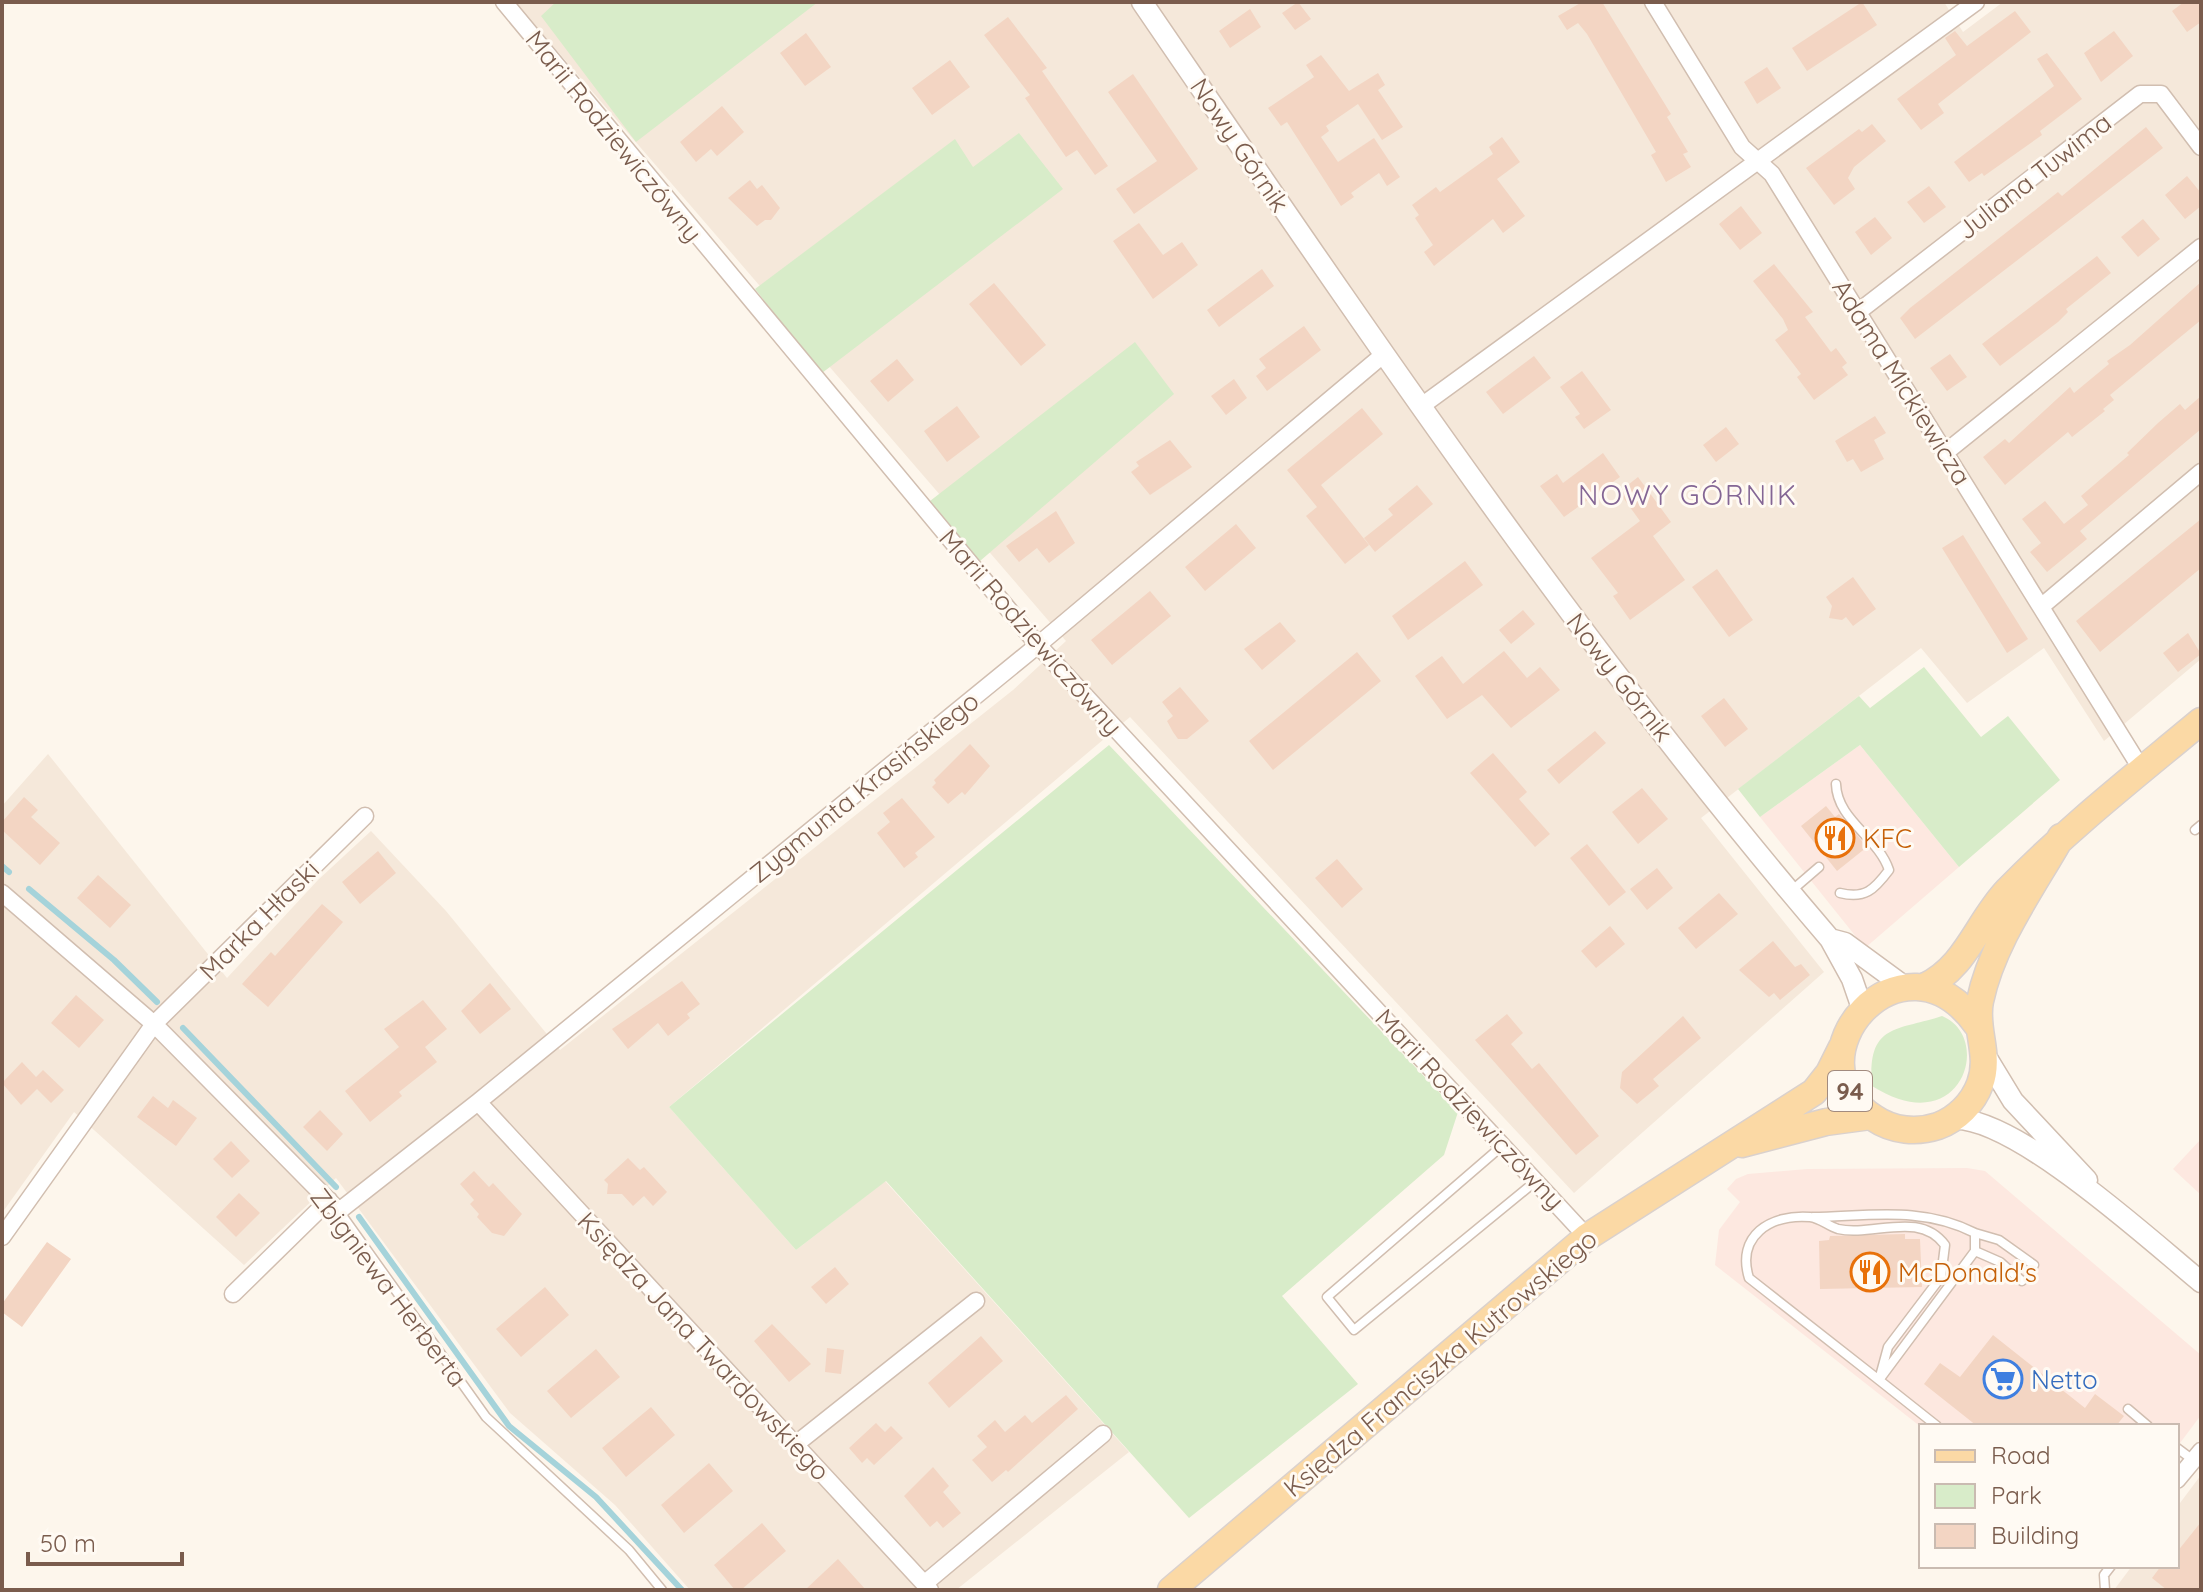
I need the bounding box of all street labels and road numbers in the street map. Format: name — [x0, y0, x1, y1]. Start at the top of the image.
street label: Marii Rodziewiczówny — [518, 23, 710, 249]
street label: Nowy Górnik — [1183, 72, 1297, 218]
street label: Juliana Tuwima — [1950, 105, 2118, 247]
street label: Adama Mickiewicza — [1825, 273, 1979, 491]
street label: Marii Rodziewiczówny — [932, 522, 1130, 742]
street label: Nowy Górnik — [1559, 606, 1681, 748]
street label: Zygmunta Krasińskiego — [743, 684, 985, 890]
street label: Marka Hłaski — [192, 853, 326, 987]
street label: Marii Rodziewiczówny — [1368, 1002, 1572, 1216]
road number: 94 — [1828, 1071, 1872, 1111]
street label: Zbigniewa Herberta — [303, 1181, 475, 1393]
street label: Księdza Jana Twardowskiego — [571, 1205, 837, 1487]
street label: Księdza Franciszka Kutrowskiego — [1276, 1222, 1604, 1504]

